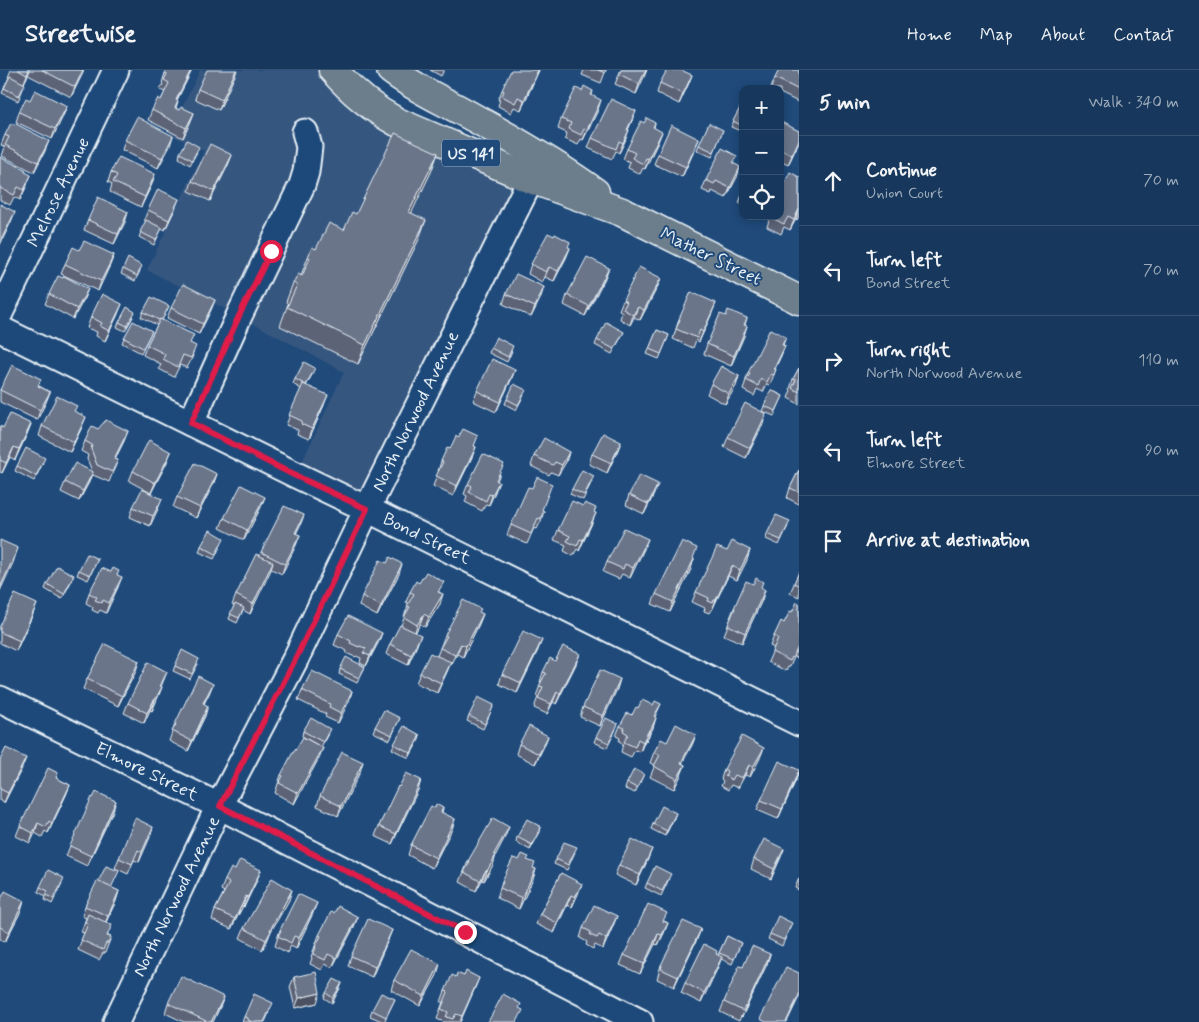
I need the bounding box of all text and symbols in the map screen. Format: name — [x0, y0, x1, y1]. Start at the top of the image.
text: Streetwise — [25, 19, 136, 50]
text: Home — [907, 23, 952, 47]
text: Map — [980, 23, 1013, 47]
text: About — [1041, 23, 1085, 47]
text: Contact — [1113, 23, 1174, 47]
map controls — [739, 85, 784, 220]
button: + — [739, 85, 784, 130]
text: 5 min — [819, 89, 871, 117]
text: Walk · 340 m — [1089, 92, 1179, 113]
button: − — [739, 130, 784, 175]
street label: Melrose Avenue — [22, 134, 96, 251]
road number: US 141 — [442, 140, 500, 166]
text: Continue — [866, 158, 937, 183]
icon: ahead — [819, 167, 847, 195]
text: 70 m — [1143, 170, 1179, 191]
button: locate — [739, 175, 784, 220]
text: Union Court — [866, 183, 943, 204]
street label: Mather Street — [656, 222, 765, 292]
route start — [260, 240, 283, 263]
text: Turn left — [866, 248, 942, 273]
icon: left — [819, 257, 847, 285]
text: 70 m — [1143, 260, 1179, 281]
text: Bond Street — [866, 273, 950, 294]
street label: North Norwood Avenue — [367, 327, 465, 496]
text: Turn right — [866, 338, 950, 363]
icon: right — [819, 347, 847, 375]
text: 110 m — [1138, 350, 1179, 371]
text: North Norwood Avenue — [866, 363, 1022, 384]
text: Turn left — [866, 428, 942, 453]
icon: left — [819, 437, 847, 465]
text: 90 m — [1145, 440, 1179, 461]
text: Elmore Street — [866, 453, 965, 474]
street label: Bond Street — [379, 507, 475, 571]
icon: arrive — [819, 527, 847, 555]
text: Arrive at destination — [866, 528, 1030, 553]
street label: Elmore Street — [91, 737, 202, 807]
street label: North Norwood Avenue — [128, 812, 226, 981]
route end — [454, 921, 477, 944]

